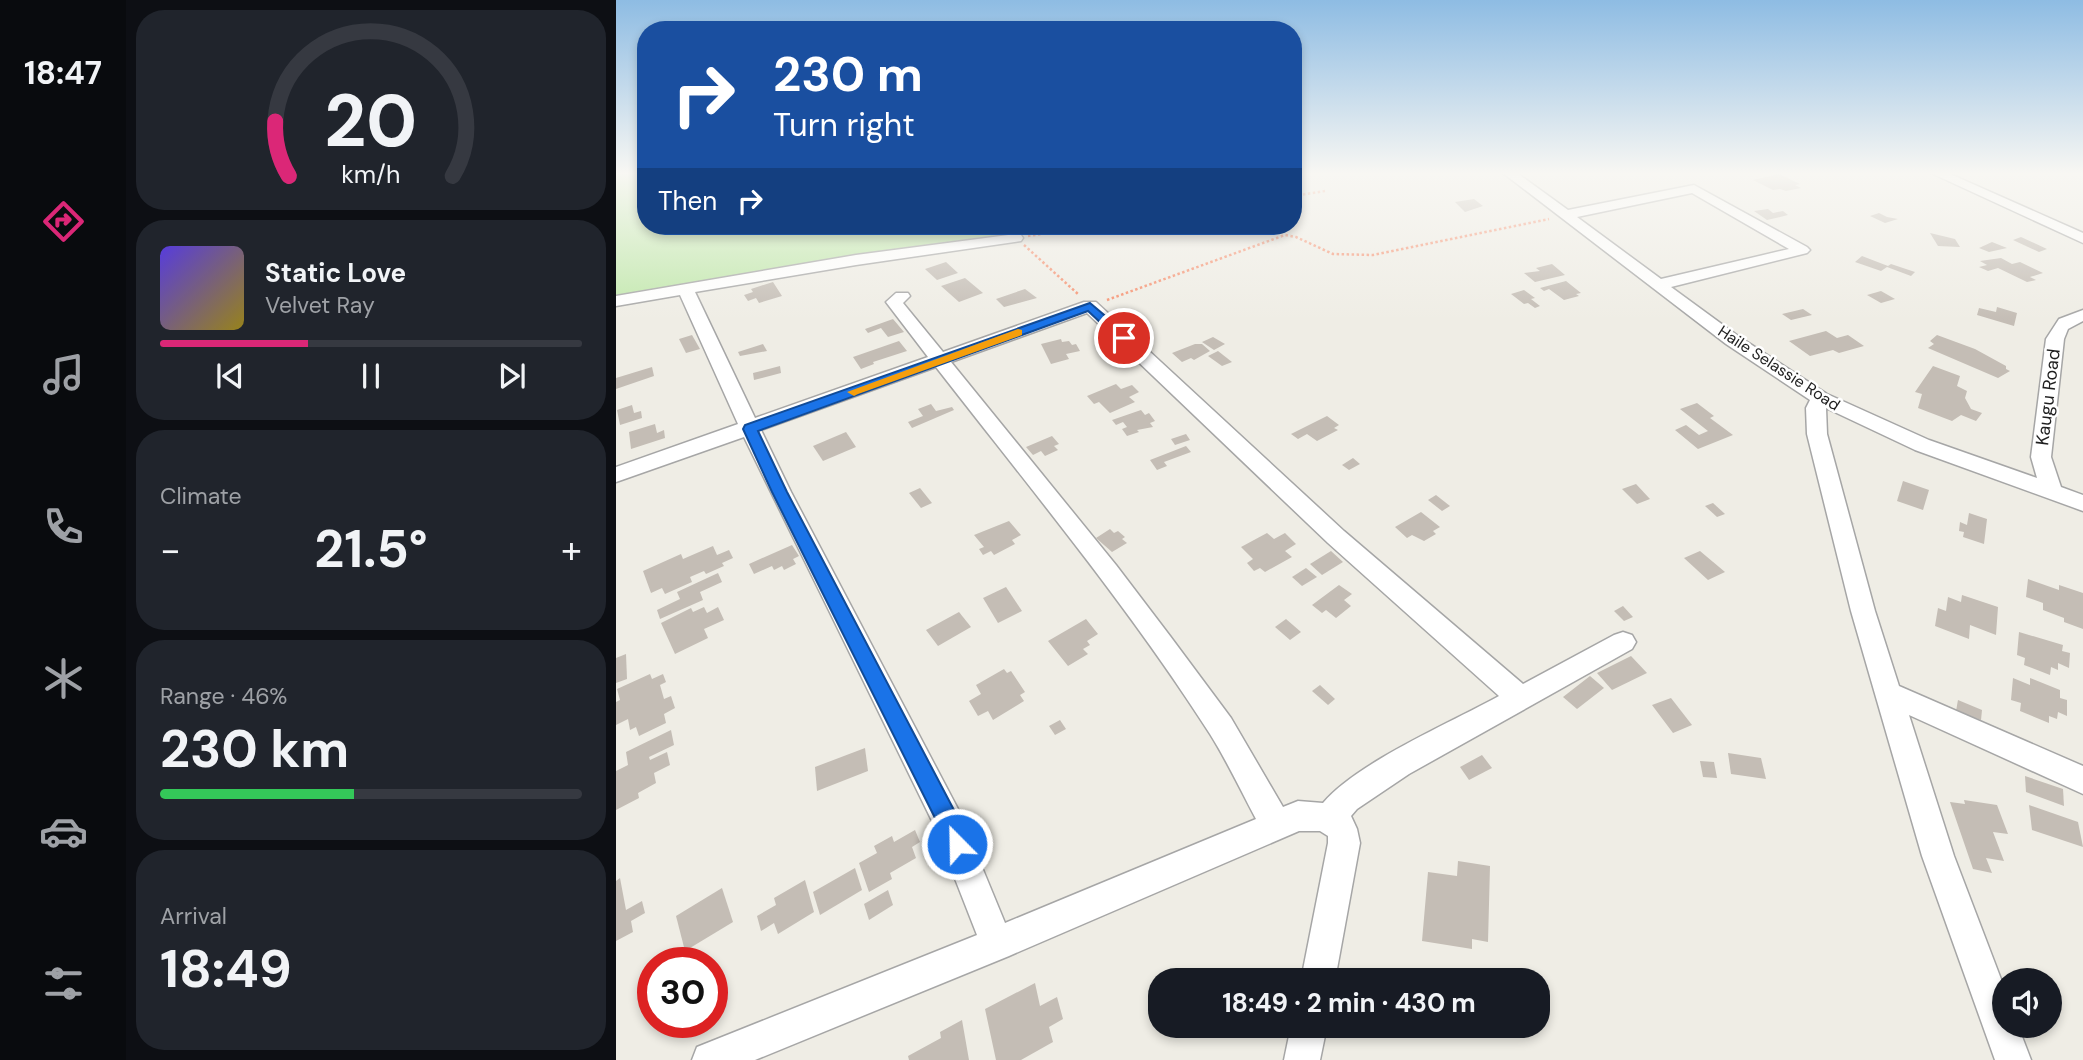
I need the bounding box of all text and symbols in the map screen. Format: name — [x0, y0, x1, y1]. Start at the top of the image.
text: 230 m — [773, 42, 923, 106]
icon: right — [658, 49, 749, 140]
text: 18:47 — [24, 52, 102, 94]
text: 20 — [325, 74, 417, 169]
text: Turn right — [773, 104, 915, 146]
text: km/h — [341, 158, 401, 191]
icon: right — [731, 182, 769, 220]
text: Then — [658, 184, 717, 218]
icon: directions — [39, 197, 88, 246]
text: Static Love — [265, 256, 406, 290]
text: Velvet Ray — [265, 290, 375, 320]
pin — [1094, 308, 1154, 368]
icon: arrive — [1105, 319, 1143, 357]
street label: Haile Selassie Road — [1714, 321, 1844, 415]
street label: Kaugu Road — [2030, 347, 2066, 447]
icon: music — [39, 350, 88, 399]
icon: previous — [211, 357, 249, 395]
icon: pause — [352, 357, 390, 395]
icon: next — [493, 357, 531, 395]
text: Climate — [160, 481, 242, 511]
icon: phone — [39, 502, 88, 551]
text: 21.5° — [314, 515, 428, 583]
text: − — [160, 525, 181, 575]
text: + — [561, 525, 582, 575]
icon: climate — [39, 654, 88, 703]
text: Range · 46% — [160, 681, 287, 711]
text: 230 km — [160, 715, 349, 783]
icon: car — [39, 807, 88, 856]
position arrow — [920, 807, 994, 881]
text: Arrival — [160, 901, 227, 931]
text: 18:49 — [160, 935, 292, 1003]
speed limit sign: 30 — [637, 947, 728, 1038]
icon: filters — [39, 959, 88, 1008]
map controls — [1992, 968, 2062, 1038]
button: sound — [1992, 968, 2062, 1038]
text: 18:49 · 2 min · 430 m — [1222, 986, 1476, 1020]

